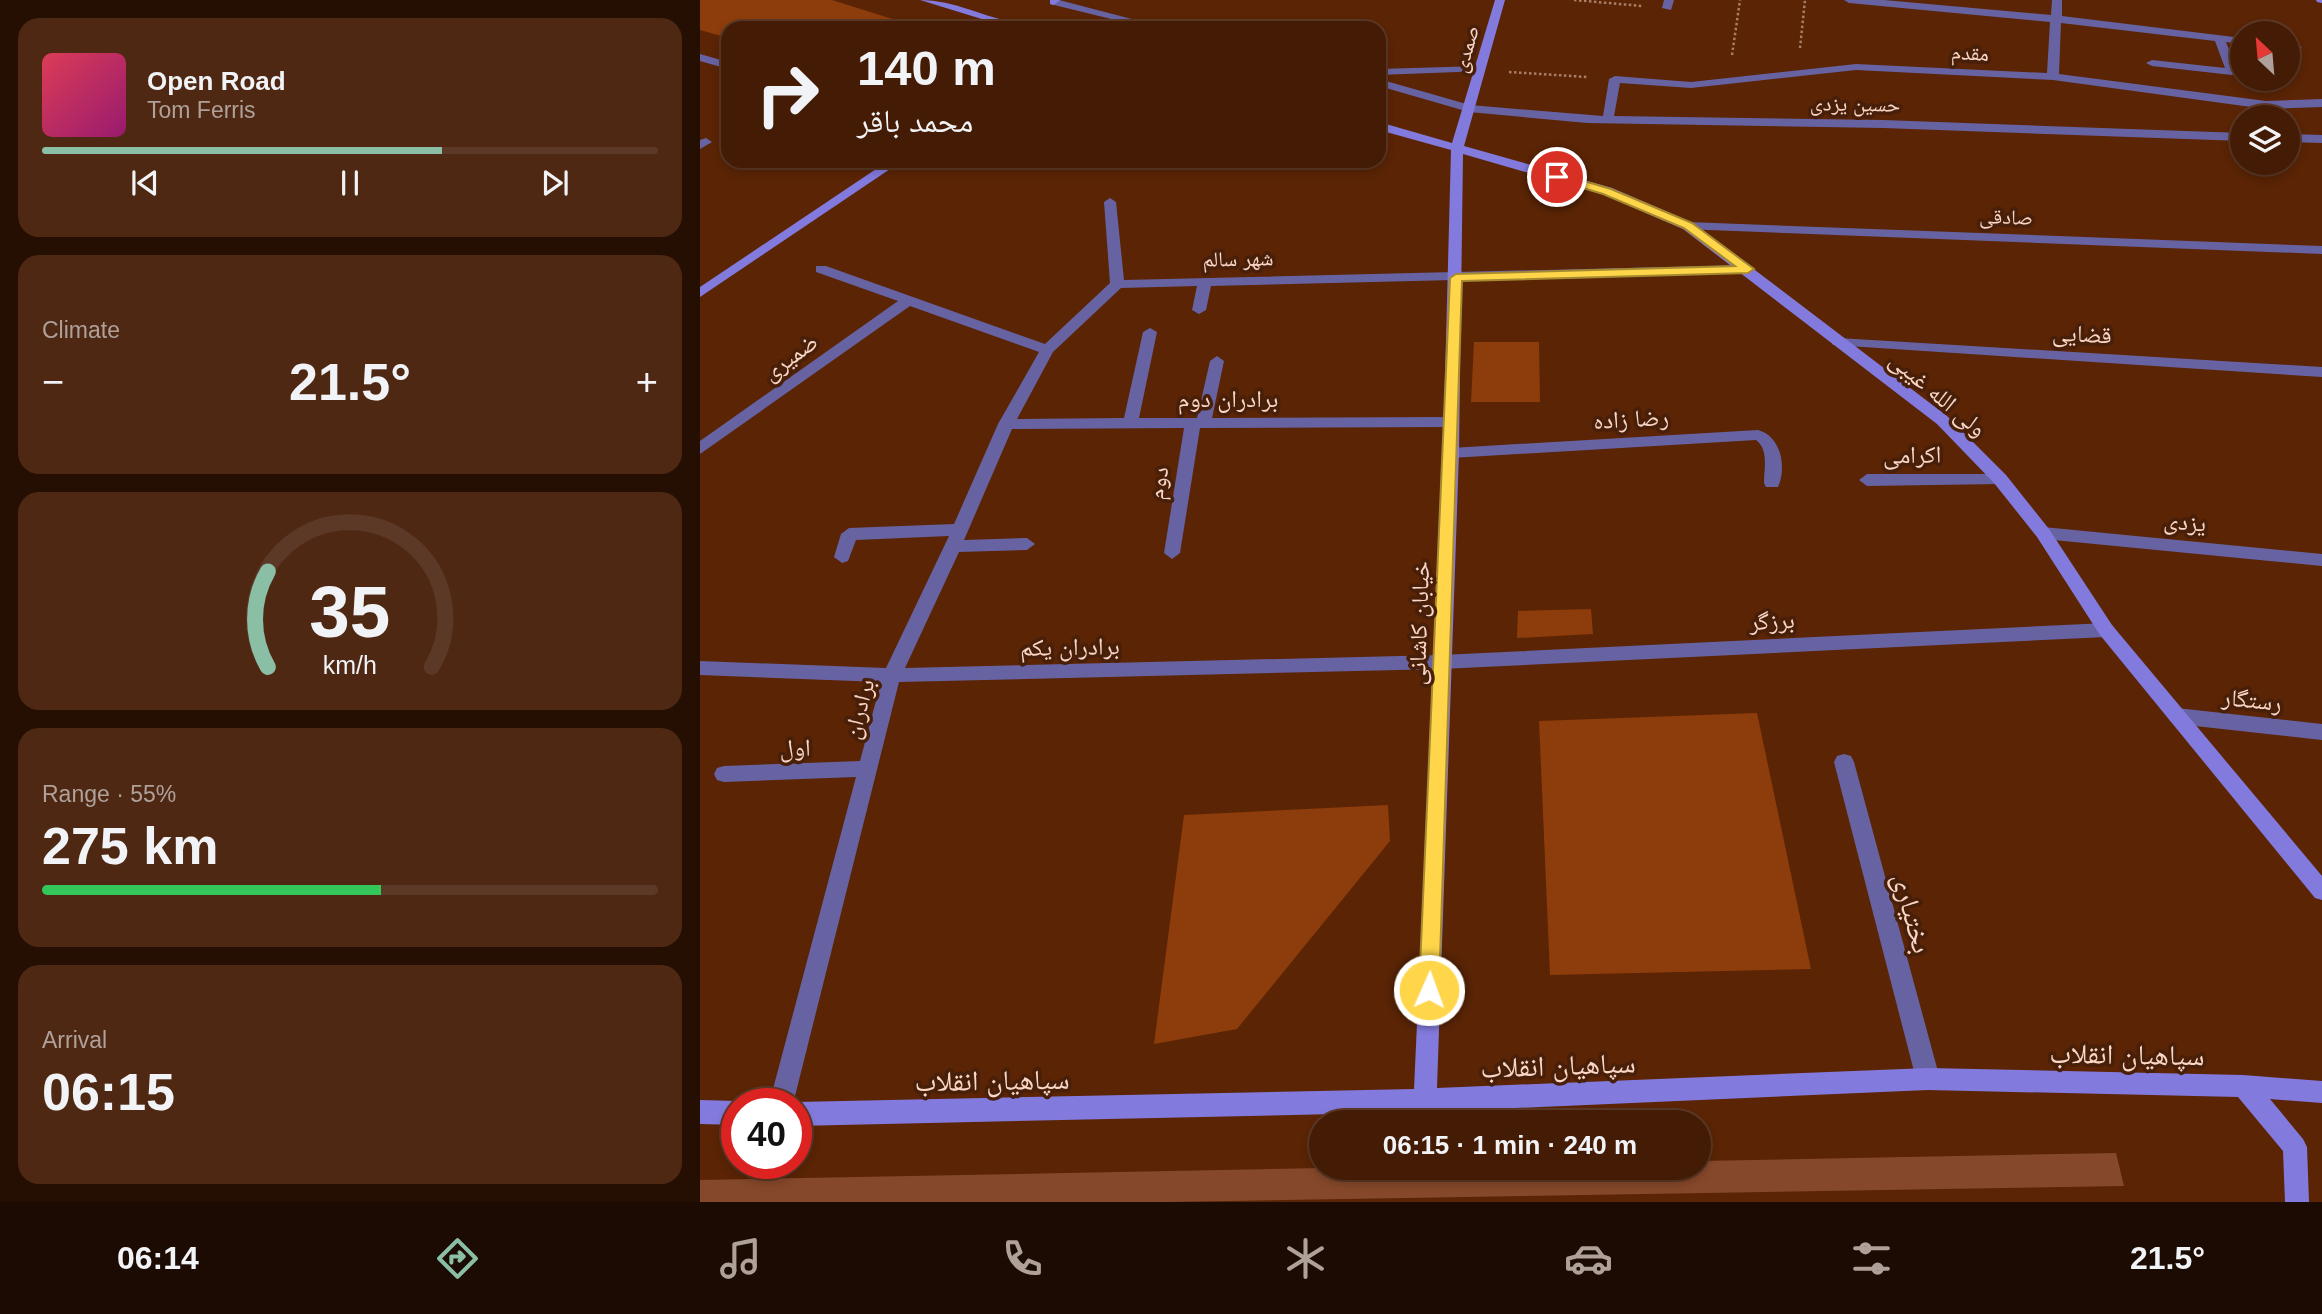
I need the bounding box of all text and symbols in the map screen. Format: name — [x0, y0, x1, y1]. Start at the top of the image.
north arrow — [2230, 21, 2300, 91]
map controls — [2230, 21, 2300, 175]
street label: صمدی — [1448, 23, 1484, 75]
street label: مقدم — [1950, 40, 1990, 68]
text: 140 m — [857, 41, 996, 95]
icon: right — [742, 49, 833, 140]
text: Open Road — [147, 66, 286, 96]
street label: حسین یزدی — [1810, 91, 1900, 118]
text: Tom Ferris — [147, 97, 256, 123]
text: محمد باقر — [857, 103, 973, 139]
button: layers — [2230, 105, 2300, 175]
pin — [1527, 147, 1587, 207]
icon: arrive — [1538, 158, 1576, 196]
icon: previous — [126, 164, 164, 202]
icon: pause — [331, 164, 369, 202]
icon: next — [536, 164, 574, 202]
street label: صادقی — [1979, 204, 2033, 231]
street label: شهر سالم — [1202, 246, 1274, 274]
text: Climate — [42, 317, 120, 343]
street label: قضایی — [2052, 318, 2112, 350]
street label: ضمیری — [757, 327, 823, 387]
street label: ولی الله غیبی — [1884, 345, 1992, 443]
text: 21.5° — [289, 353, 411, 411]
text: − — [42, 361, 64, 403]
text: + — [636, 361, 658, 403]
street label: برادران دوم — [1178, 385, 1278, 415]
street label: رضا زاده — [1593, 403, 1669, 434]
street label: اکرامی — [1883, 440, 1941, 470]
street label: دوم — [1142, 465, 1176, 502]
street label: یزدی — [2163, 506, 2207, 538]
street label: خیابان کاشانی — [1403, 560, 1435, 686]
text: 35 — [310, 571, 390, 652]
street label: برزگر — [1748, 606, 1795, 636]
street label: برادران یکم — [1020, 632, 1120, 664]
text: km/h — [323, 651, 377, 679]
street label: برادران — [838, 676, 880, 742]
street label: رستگار — [2220, 683, 2283, 716]
street label: اول — [779, 733, 811, 763]
text: Range · 55% — [42, 781, 176, 807]
text: 275 km — [42, 817, 218, 875]
street label: بختیاری — [1886, 870, 1938, 957]
position arrow — [1392, 953, 1466, 1027]
text: Arrival — [42, 1027, 107, 1053]
street label: سپاهیان انقلاب — [2049, 1038, 2205, 1073]
street label: سپاهیان انقلاب — [1480, 1047, 1636, 1085]
text: 06:15 — [42, 1063, 175, 1121]
street label: سپاهیان انقلاب — [914, 1064, 1070, 1099]
speed limit sign: 40 — [721, 1088, 812, 1179]
text: 06:15 · 1 min · 240 m — [1383, 1130, 1637, 1160]
icon: directions — [433, 1234, 482, 1283]
icon: music — [716, 1234, 765, 1283]
icon: phone — [998, 1234, 1047, 1283]
icon: climate — [1281, 1234, 1330, 1283]
icon: car — [1564, 1234, 1613, 1283]
icon: filters — [1847, 1234, 1896, 1283]
text: 06:14 — [117, 1240, 199, 1276]
text: 21.5° — [2130, 1240, 2205, 1276]

